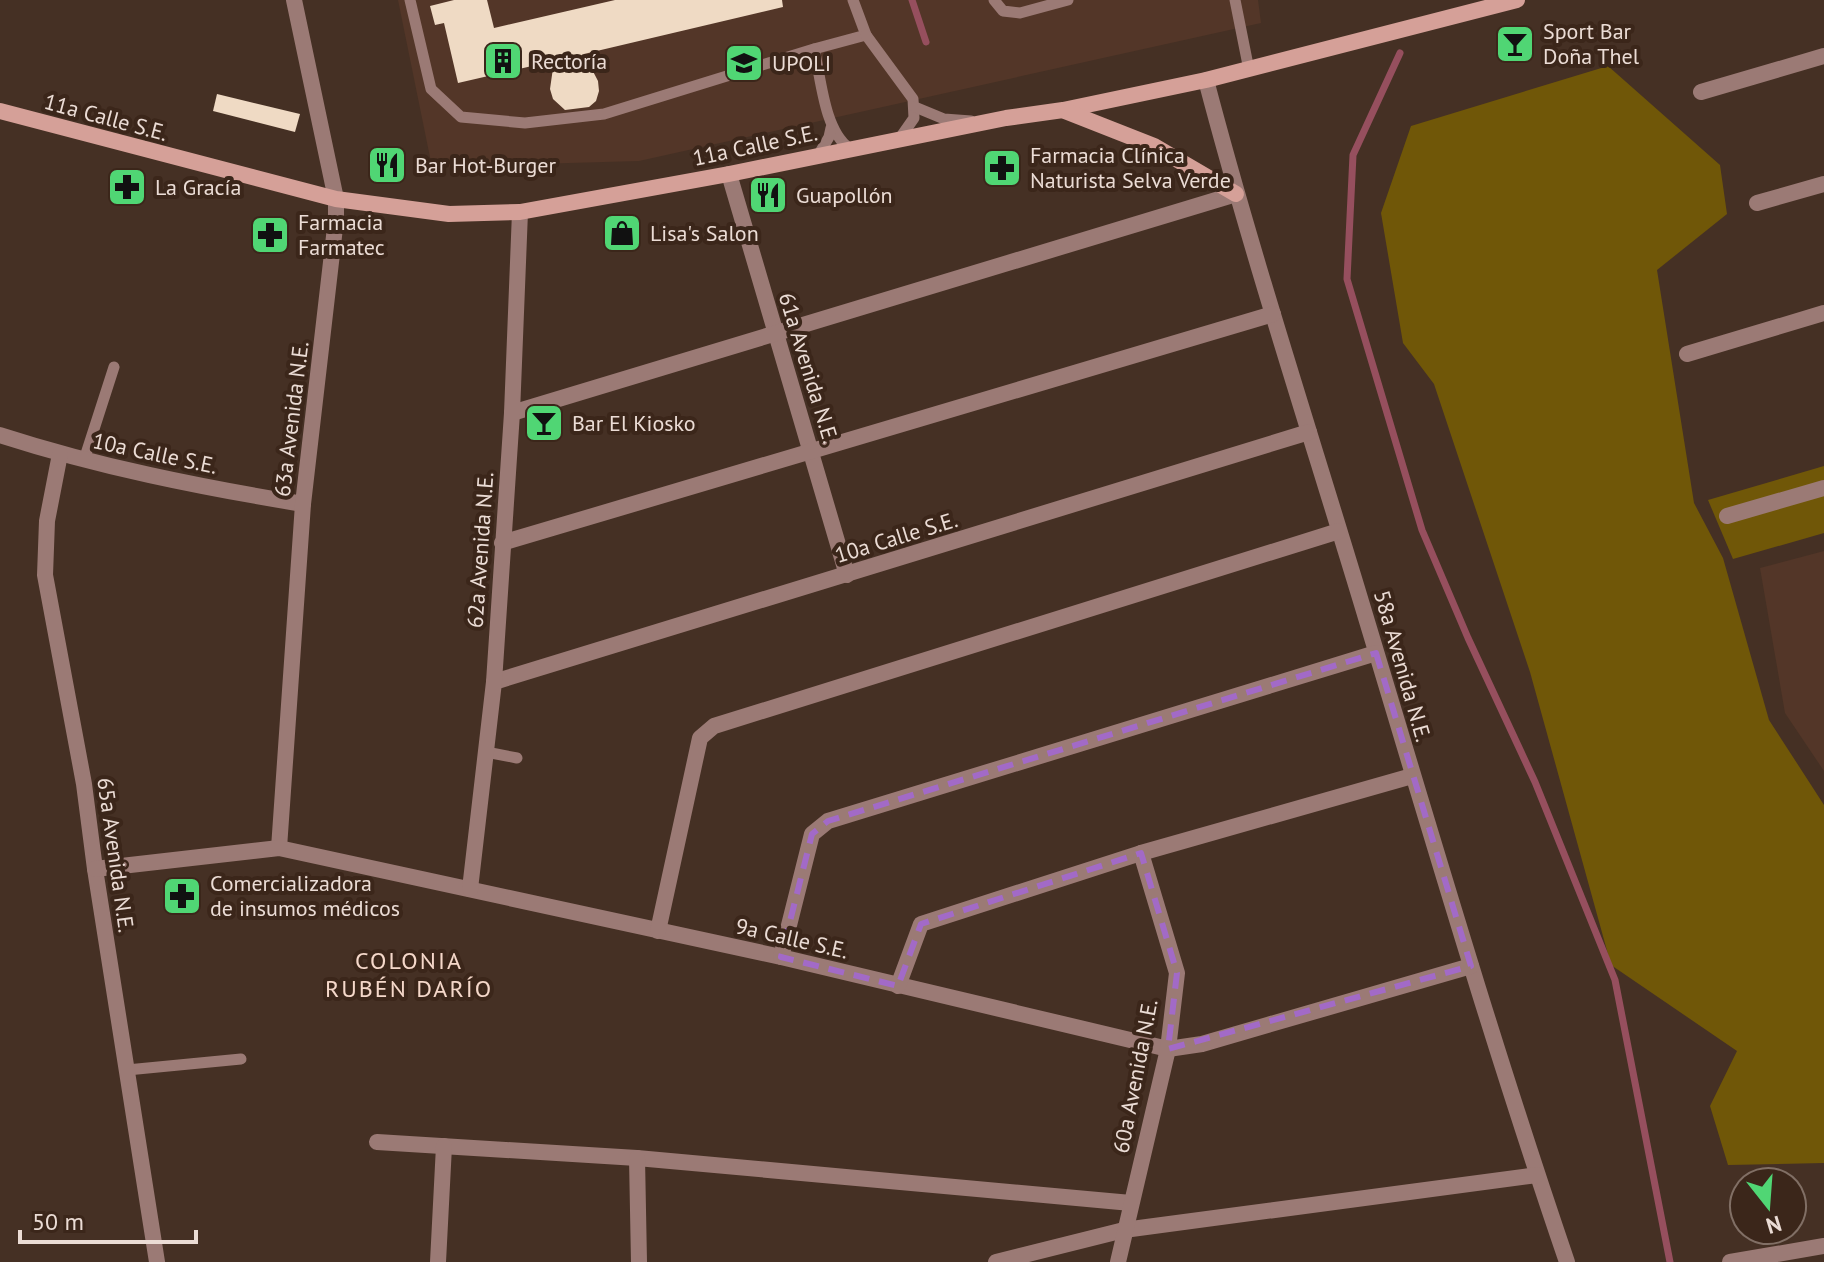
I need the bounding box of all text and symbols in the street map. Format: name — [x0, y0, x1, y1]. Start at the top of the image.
place label: Sport Bar Doña Thel — [1543, 17, 1640, 70]
bar icon: Sport Bar Doña Thel — [1494, 23, 1536, 65]
building icon: Rectoría — [482, 40, 524, 82]
school or university icon: UPOLI — [723, 42, 765, 84]
place label: Rectoría — [531, 47, 607, 75]
place label: UPOLI — [772, 49, 831, 77]
street label: 11a Calle S.E. — [41, 87, 171, 147]
street label: 11a Calle S.E. — [690, 118, 820, 172]
place label: Farmacia Clínica Naturista Selva Verde — [1030, 141, 1231, 194]
restaurant icon: Bar Hot-Burger — [366, 144, 408, 186]
pharmacy icon: Farmacia Clínica Naturista Selva Verde — [981, 147, 1023, 189]
place label: Bar Hot-Burger — [415, 151, 557, 179]
pharmacy icon: La Gracía — [106, 166, 148, 208]
place label: La Gracía — [155, 173, 241, 201]
restaurant icon: Guapollón — [747, 174, 789, 216]
place label: Guapollón — [796, 181, 893, 209]
place label: Farmacia Farmatec — [298, 208, 385, 261]
shop icon: Lisa's Salon — [601, 212, 643, 254]
pharmacy icon: Farmacia Farmatec — [249, 214, 291, 256]
place label: Lisa's Salon — [650, 219, 759, 247]
street label: 61a Avenida N.E. — [773, 289, 845, 447]
street label: 63a Avenida N.E. — [268, 340, 314, 498]
bar icon: Bar El Kiosko — [523, 402, 565, 444]
place label: Bar El Kiosko — [572, 409, 696, 437]
street label: 10a Calle S.E. — [90, 426, 220, 480]
street label: 62a Avenida N.E. — [461, 471, 499, 629]
street label: 10a Calle S.E. — [831, 505, 961, 569]
street label: 58a Avenida N.E. — [1368, 587, 1438, 745]
street label: 65a Avenida N.E. — [91, 776, 141, 934]
place label: Comercializadora de insumos médicos — [210, 869, 400, 922]
pharmacy icon: Comercializadora de insumos médicos — [161, 875, 203, 917]
street label: 9a Calle S.E. — [733, 911, 851, 965]
district label: COLONIA RUBÉN DARÍO — [325, 945, 493, 1004]
street label: 60a Avenida N.E. — [1106, 997, 1164, 1155]
north arrow — [1728, 1166, 1808, 1246]
scale bar — [20, 1194, 196, 1244]
text: 50 m — [32, 1206, 84, 1237]
text: N — [1763, 1210, 1785, 1241]

